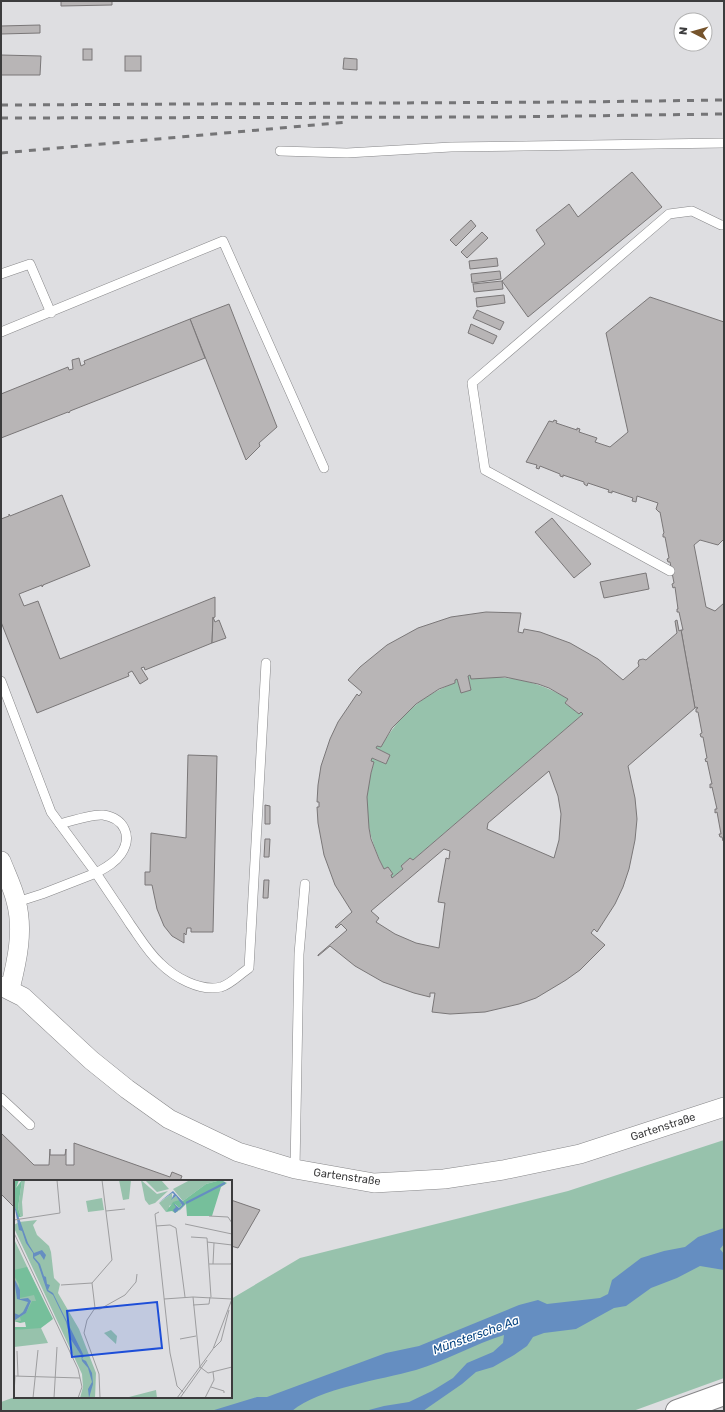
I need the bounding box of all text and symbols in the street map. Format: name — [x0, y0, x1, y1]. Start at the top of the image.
north arrow — [673, 12, 713, 52]
text: N — [677, 26, 690, 36]
street label: Gartenstraße — [629, 1110, 697, 1144]
street label: Gartenstraße — [313, 1166, 381, 1188]
inset map — [14, 1180, 232, 1398]
water label: Münstersche Aa — [431, 1313, 521, 1357]

